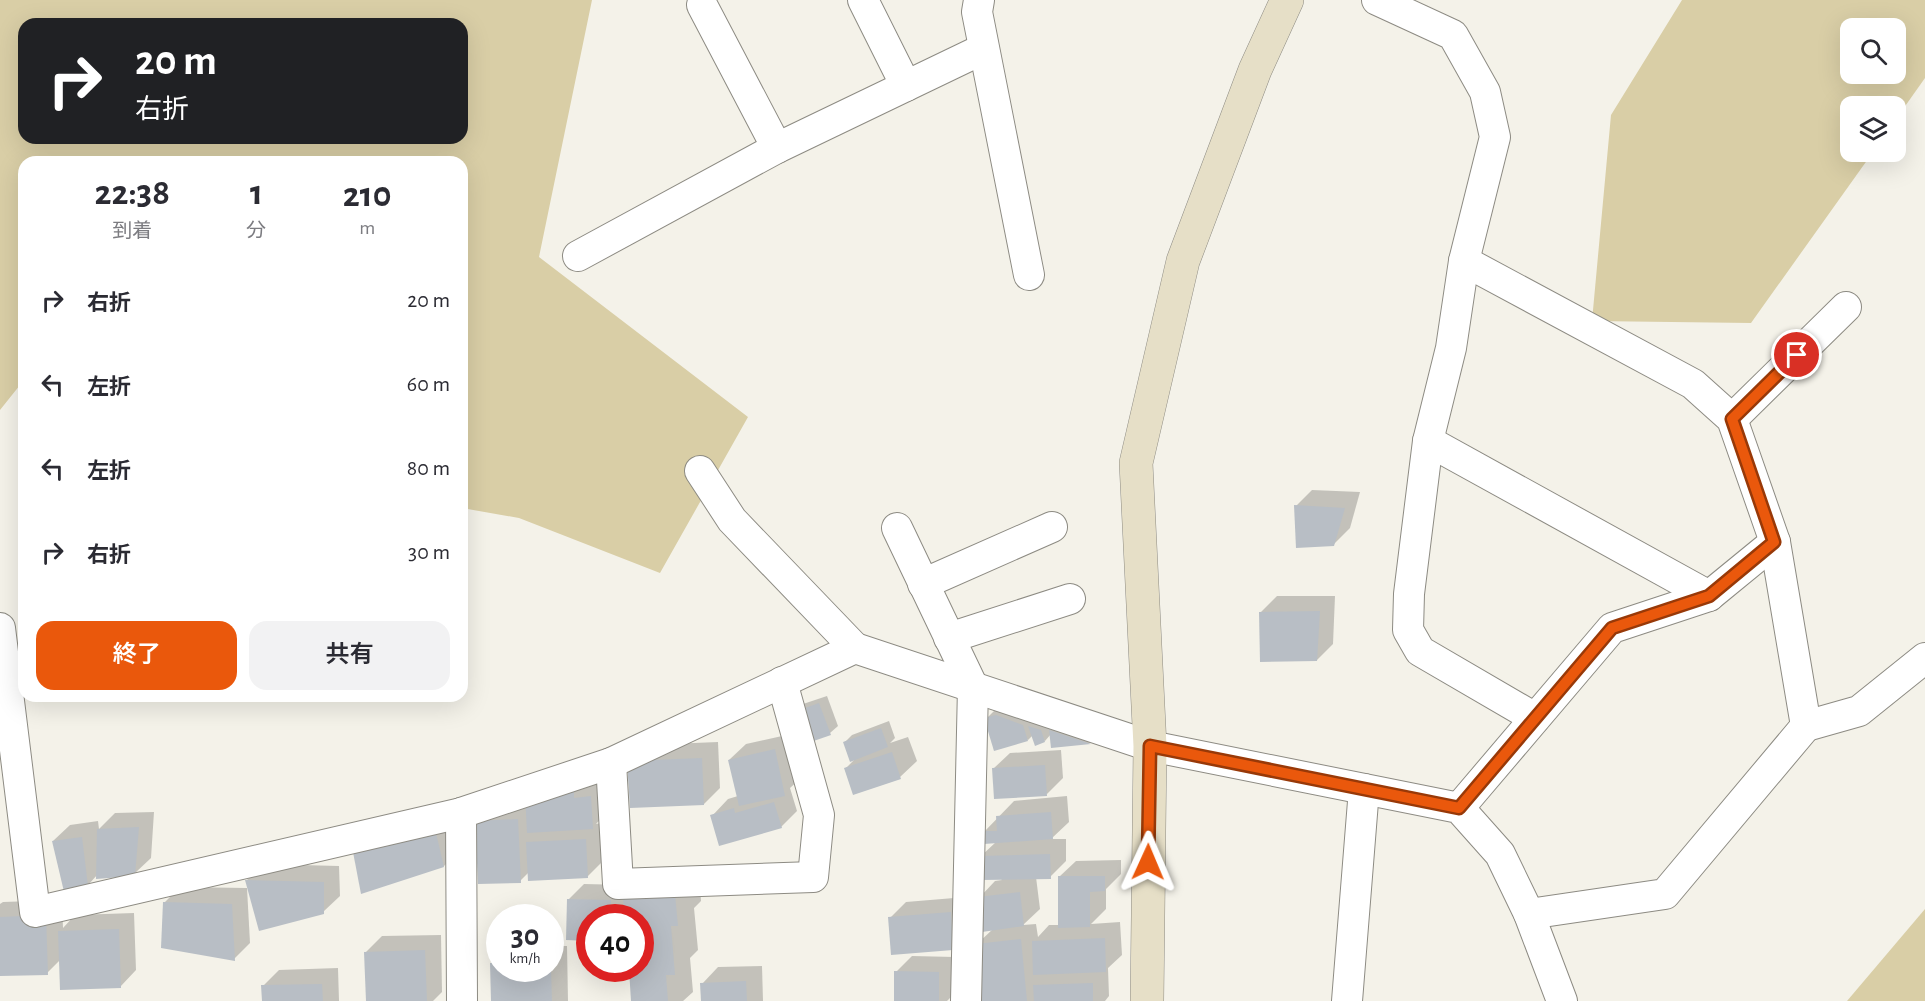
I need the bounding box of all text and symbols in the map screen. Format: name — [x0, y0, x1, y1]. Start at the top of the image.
map controls — [1840, 18, 1906, 162]
button: search — [1840, 18, 1906, 84]
text: 20 m — [135, 40, 217, 82]
icon: right — [36, 42, 114, 120]
text: 右折 — [135, 96, 189, 123]
button: layers — [1840, 96, 1906, 162]
text: 22:38 — [94, 175, 170, 211]
text: 1 — [250, 175, 263, 211]
text: 210 — [343, 177, 392, 213]
text: m — [359, 218, 375, 238]
text: 到着 — [112, 221, 152, 241]
text: 分 — [246, 221, 266, 241]
icon: right — [36, 284, 69, 317]
text: 20 m — [407, 289, 450, 311]
text: 右折 — [87, 292, 131, 314]
pin — [1771, 329, 1822, 380]
icon: arrive — [1780, 338, 1813, 371]
icon: left — [36, 368, 69, 401]
text: 60 m — [407, 373, 450, 395]
text: 左折 — [87, 376, 131, 398]
icon: left — [36, 452, 69, 485]
text: 80 m — [407, 457, 450, 479]
text: 左折 — [87, 460, 131, 482]
icon: right — [36, 536, 69, 569]
text: 30 m — [408, 541, 450, 563]
text: 右折 — [87, 544, 131, 566]
button: 終了 — [36, 621, 237, 690]
button: 共有 — [249, 621, 450, 690]
position arrow — [1116, 830, 1180, 894]
speed limit sign: 40 — [576, 904, 654, 982]
text: 30 — [511, 921, 539, 951]
text: km/h — [510, 951, 540, 966]

